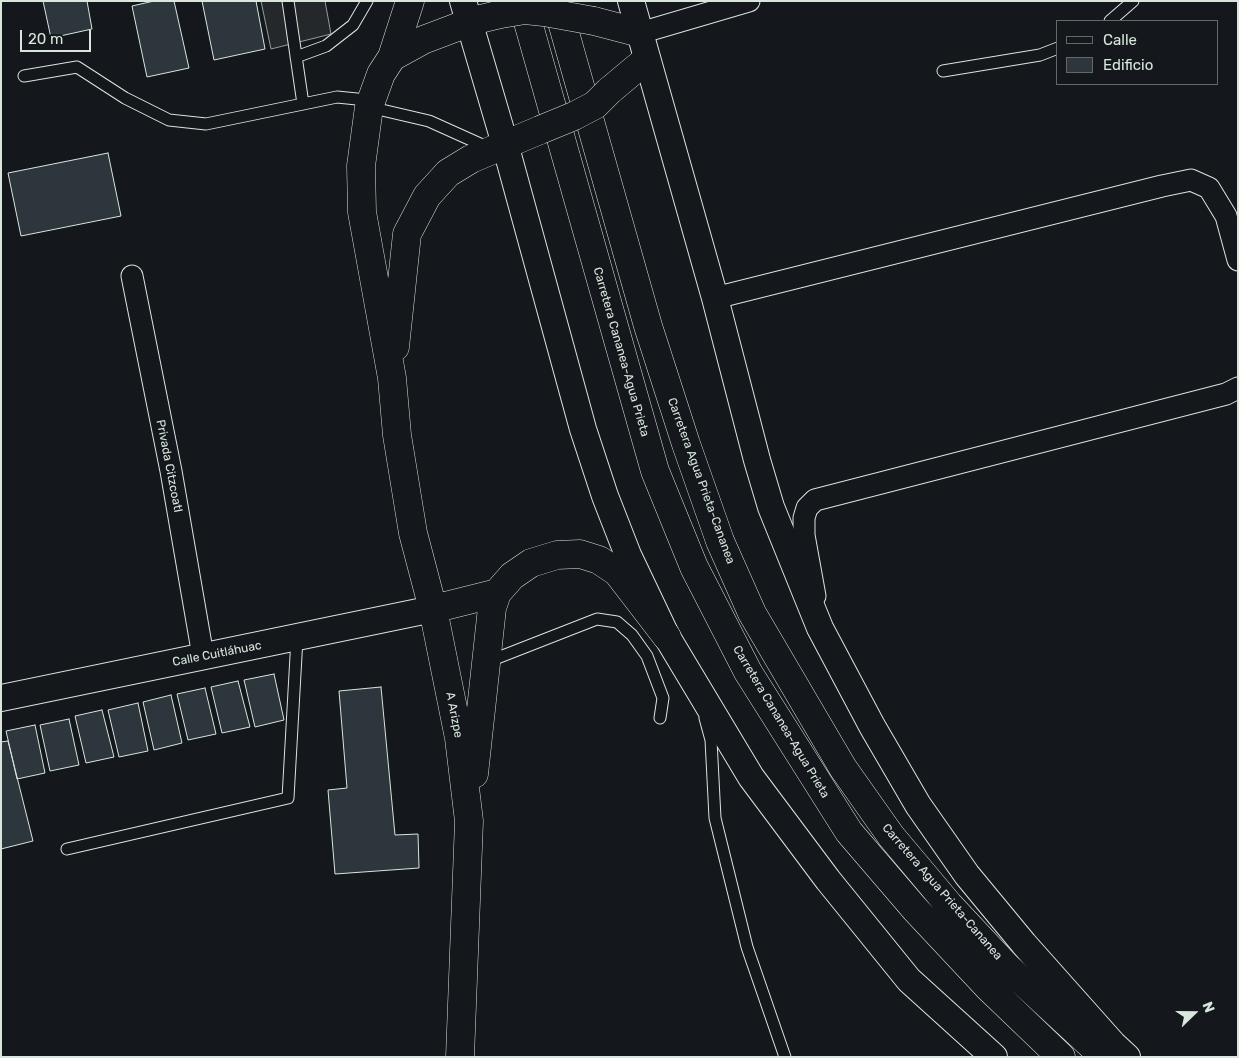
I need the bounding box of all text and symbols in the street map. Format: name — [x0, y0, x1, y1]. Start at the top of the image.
scale bar — [22, 20, 94, 52]
legend — [1056, 20, 1219, 85]
text: 20 m — [28, 30, 63, 48]
text: Calle — [1103, 31, 1137, 49]
text: Edificio — [1103, 56, 1153, 74]
street label: Carretera Cananea-Agua Prieta — [590, 266, 652, 438]
street label: Carretera Agua Prieta-Cananea — [664, 396, 738, 566]
street label: Privada Citzcoatl — [153, 418, 185, 514]
street label: Calle Cuitláhuac — [171, 638, 263, 670]
street label: Carretera Cananea-Agua Prieta — [730, 643, 832, 801]
street label: A Arizpe — [442, 691, 466, 739]
street label: Carretera Agua Prieta-Cananea — [879, 821, 1005, 963]
north arrow — [1169, 988, 1219, 1038]
text: N — [1199, 999, 1218, 1015]

